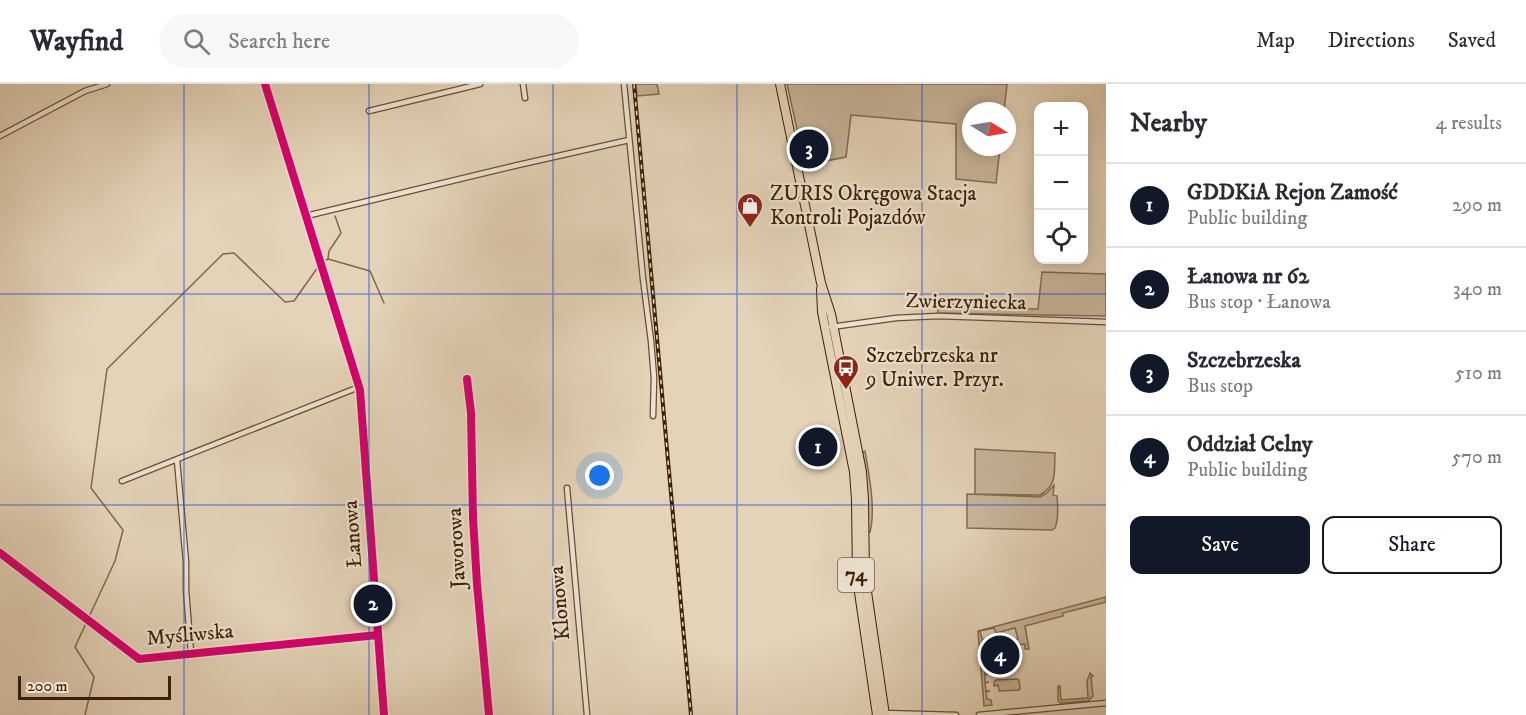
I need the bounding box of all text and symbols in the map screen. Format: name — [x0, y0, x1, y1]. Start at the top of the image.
search box — [159, 14, 579, 68]
text: Wayfind — [30, 24, 123, 59]
icon: search — [180, 25, 213, 58]
text: Search here — [228, 28, 330, 55]
text: Map — [1256, 28, 1295, 54]
text: Directions — [1328, 28, 1415, 54]
text: Saved — [1448, 28, 1496, 54]
north arrow — [962, 102, 1016, 156]
map controls — [1034, 102, 1088, 264]
button: + — [1034, 102, 1088, 156]
text: Nearby — [1130, 107, 1207, 140]
text: 4 results — [1435, 111, 1502, 136]
pin: 3 — [790, 126, 828, 172]
button: − — [1034, 156, 1088, 210]
text: GDDKiA Rejon Zamość — [1187, 179, 1398, 206]
place label: ZURIS Okręgowa Stacja Kontroli Pojazdów — [770, 181, 976, 231]
shop icon: ZURIS Okręgowa Stacja Kontroli Pojazdów — [735, 191, 765, 229]
text: 1 — [1146, 193, 1153, 218]
text: 290 m — [1452, 193, 1502, 218]
text: Public building — [1187, 206, 1307, 231]
button: locate — [1034, 210, 1088, 264]
text: Łanowa nr 62 — [1187, 263, 1309, 290]
text: 2 — [1145, 277, 1154, 302]
text: 340 m — [1453, 277, 1502, 302]
street label: Zwierzyniecka — [905, 288, 1027, 316]
text: Bus stop · Łanowa — [1187, 290, 1331, 315]
place label: Szczebrzeska nr 9 Uniwer. Przyr. — [865, 343, 1004, 393]
text: Szczebrzeska — [1187, 347, 1301, 374]
bus stop icon: Szczebrzeska nr 9 Uniwer. Przyr. — [831, 353, 861, 391]
text: 3 — [1146, 361, 1153, 386]
text: 510 m — [1455, 361, 1502, 386]
text: Bus stop — [1187, 374, 1253, 399]
pin: 1 — [798, 424, 838, 470]
text: Oddział Celny — [1187, 431, 1313, 458]
text: 4 — [1144, 445, 1155, 470]
text: 570 m — [1451, 445, 1502, 470]
text: Public building — [1187, 458, 1307, 483]
your location — [585, 461, 614, 490]
street label: Łanowa — [338, 499, 368, 569]
street label: Jaworowa — [442, 507, 472, 591]
button: Save — [1130, 516, 1310, 574]
button: Share — [1322, 516, 1502, 574]
road number: 74 — [838, 558, 874, 592]
street label: Klonowa — [544, 565, 576, 641]
pin: 2 — [354, 582, 392, 626]
street label: Myśliwska — [145, 618, 235, 652]
pin: 4 — [980, 632, 1020, 678]
scale bar — [18, 673, 171, 700]
text: 200 m — [27, 676, 68, 696]

